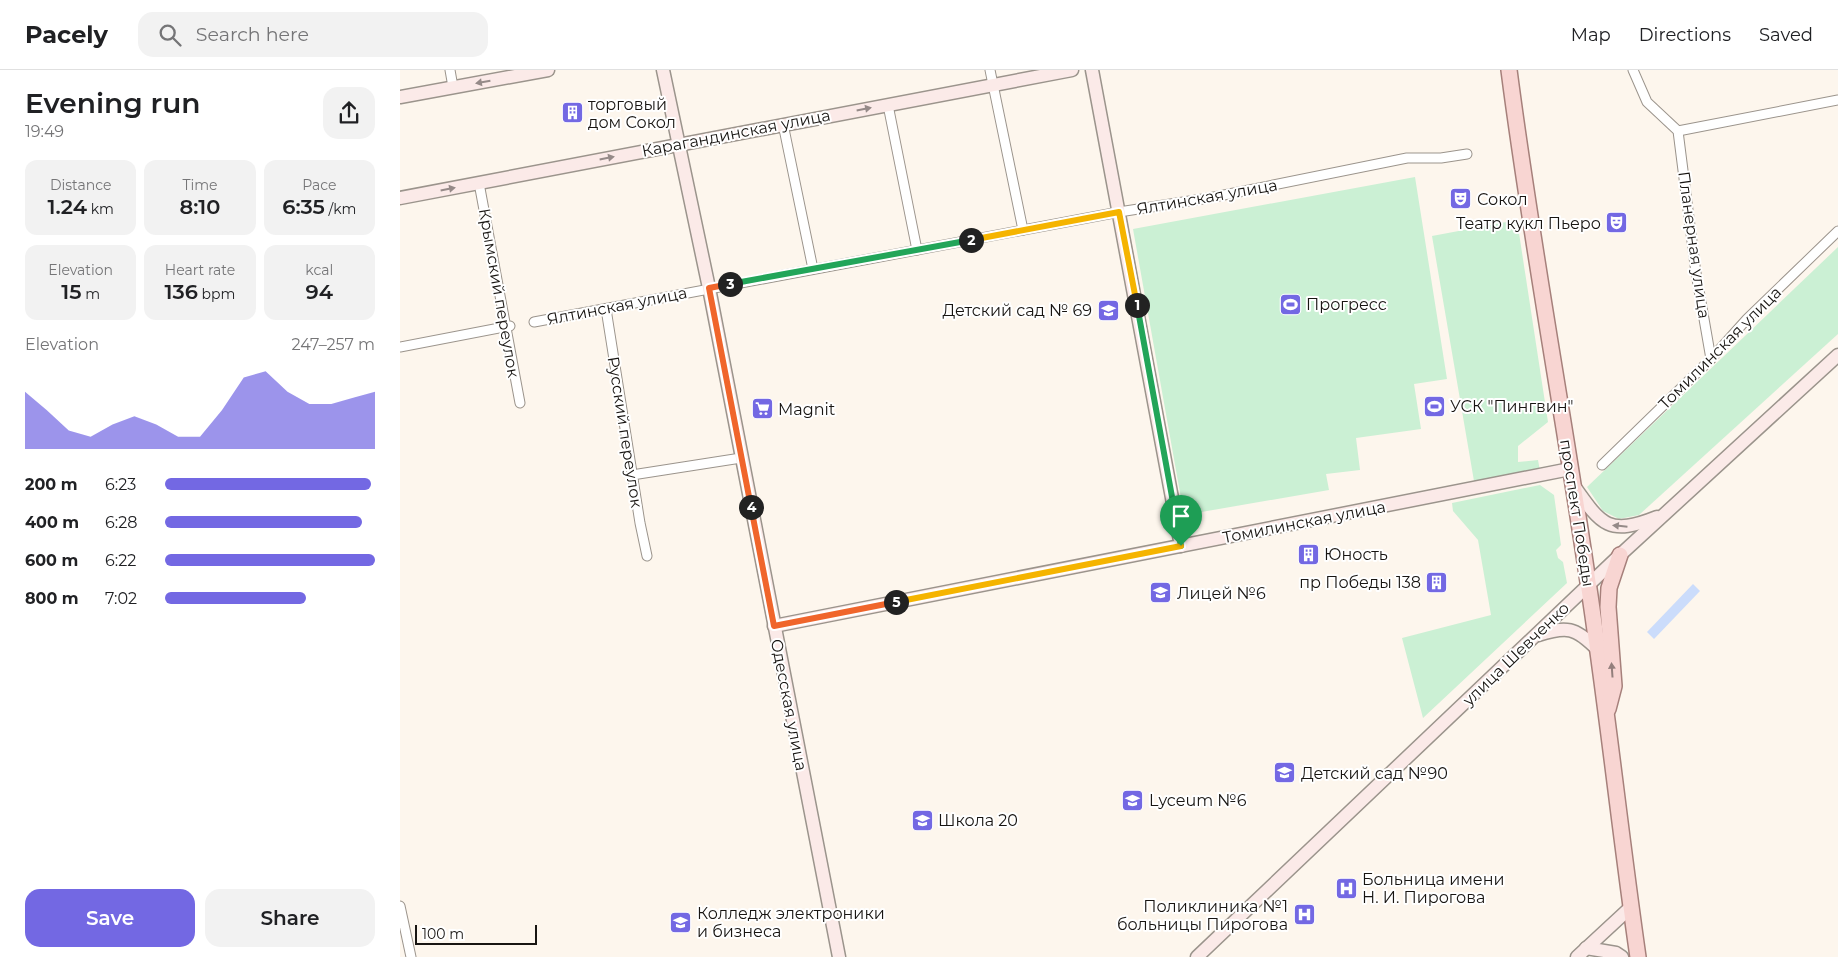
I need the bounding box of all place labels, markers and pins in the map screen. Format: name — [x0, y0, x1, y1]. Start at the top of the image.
place label: торговый дом Сокол — [588, 95, 676, 132]
building icon: торговый дом Сокол — [560, 101, 584, 125]
theatre icon: Сокол — [1449, 187, 1473, 211]
place label: Сокол — [1477, 190, 1528, 209]
theatre icon: Театр кукл Пьеро — [1605, 211, 1629, 235]
place label: Театр кукл Пьеро — [1456, 214, 1601, 233]
pin: 2 — [958, 228, 984, 252]
pin: 3 — [718, 272, 742, 296]
pin: 1 — [1124, 292, 1150, 318]
sports icon: Прогресс — [1278, 292, 1302, 316]
place label: Прогресс — [1306, 295, 1387, 314]
school or university icon: Детский сад № 69 — [1096, 298, 1120, 322]
place label: Детский сад № 69 — [942, 301, 1092, 320]
sports icon: УСК "Пингвин" — [1422, 394, 1446, 418]
supermarket icon: Magnit — [750, 397, 774, 421]
place label: УСК "Пингвин" — [1450, 397, 1574, 416]
place label: Magnit — [778, 400, 836, 419]
pin: 4 — [738, 494, 764, 520]
pin — [1160, 495, 1202, 546]
building icon: Юность — [1296, 542, 1320, 566]
place label: Юность — [1324, 545, 1388, 564]
building icon: пр Победы 138 — [1425, 570, 1449, 594]
place label: пр Победы 138 — [1299, 573, 1421, 592]
school or university icon: Лицей №6 — [1149, 581, 1173, 605]
place label: Лицей №6 — [1177, 584, 1266, 603]
pin: 5 — [884, 590, 908, 614]
school or university icon: Детский сад №90 — [1273, 761, 1297, 785]
place label: Детский сад №90 — [1301, 764, 1448, 783]
school or university icon: Lyceum №6 — [1121, 788, 1145, 812]
place label: Lyceum №6 — [1149, 791, 1247, 810]
school or university icon: Школа 20 — [910, 808, 934, 832]
place label: Школа 20 — [938, 811, 1018, 830]
place label: Больница имени Н. И. Пирогова — [1362, 870, 1504, 907]
hospital icon: Больница имени Н. И. Пирогова — [1334, 876, 1358, 900]
place label: Поликлиника №1 больницы Пирогова — [1117, 897, 1288, 934]
hospital icon: Поликлиника №1 больницы Пирогова — [1292, 903, 1316, 927]
place label: Колледж электроники и бизнеса — [697, 904, 885, 941]
school or university icon: Колледж электроники и бизнеса — [669, 910, 693, 934]

